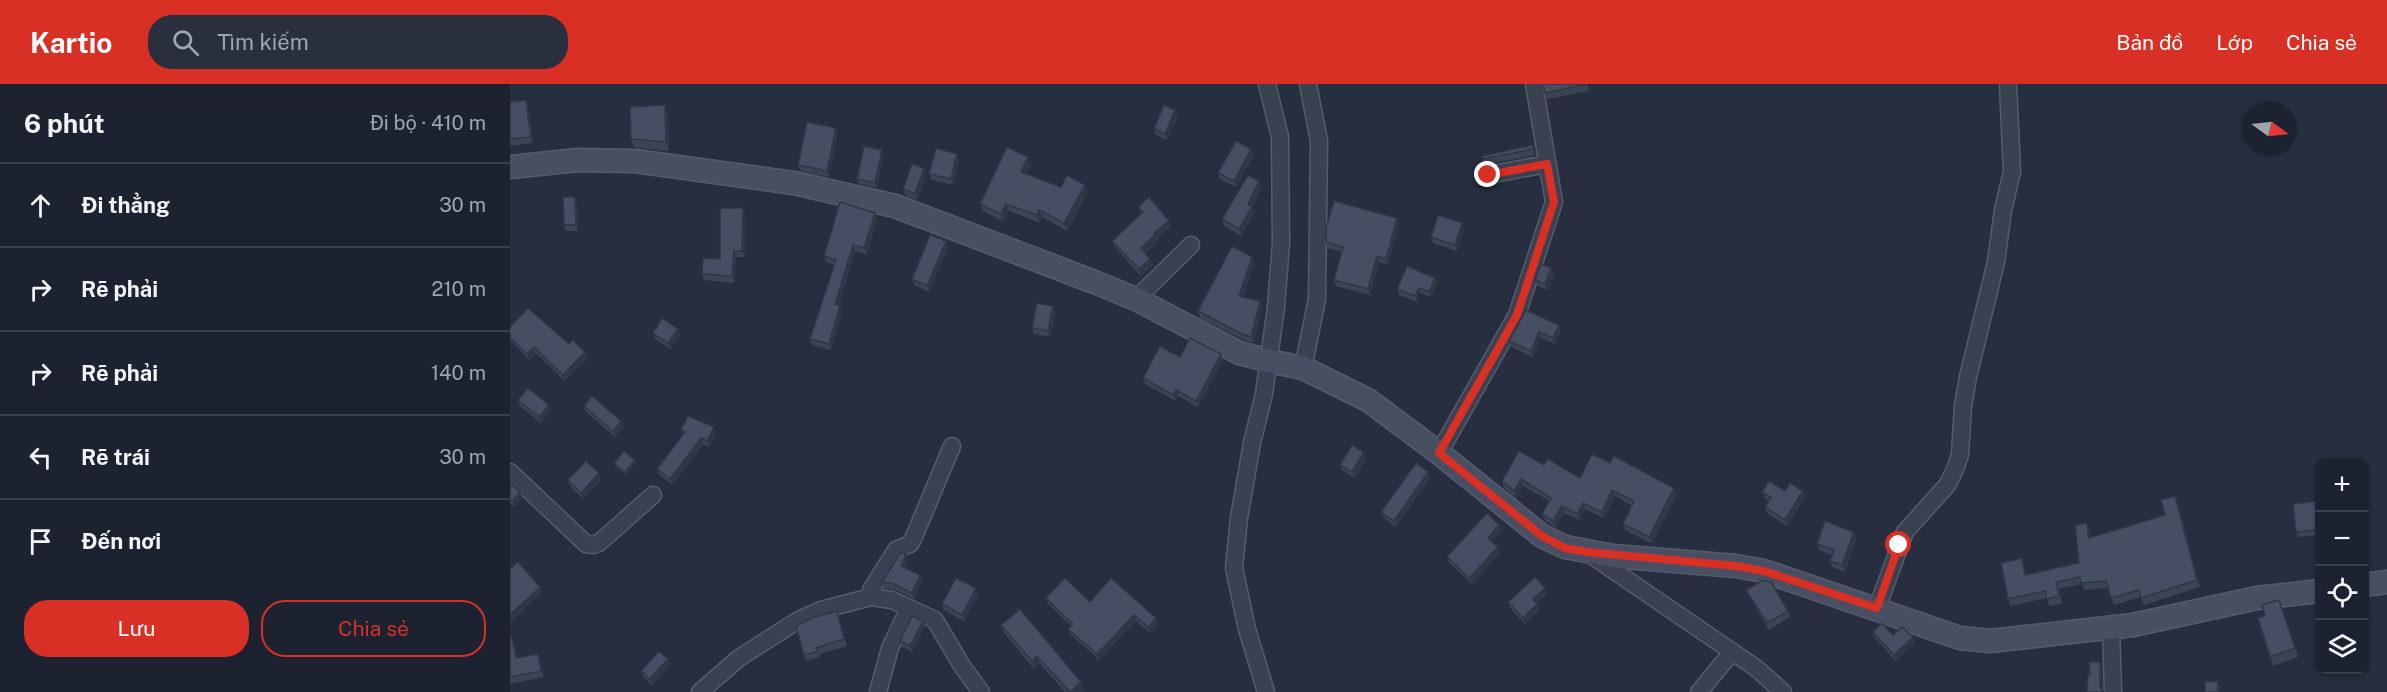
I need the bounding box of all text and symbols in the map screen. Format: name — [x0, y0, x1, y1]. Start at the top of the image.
search box — [148, 15, 568, 69]
text: Kartio — [30, 26, 112, 59]
icon: search — [169, 26, 202, 59]
text: Tìm kiếm — [217, 29, 309, 55]
text: Bản đồ — [2116, 30, 2183, 55]
text: Lớp — [2216, 30, 2253, 55]
text: Chia sẻ — [2286, 30, 2357, 55]
north arrow — [2243, 102, 2297, 156]
text: 6 phút — [24, 108, 105, 139]
text: Đi bộ · 410 m — [370, 111, 486, 135]
route end — [1474, 161, 1500, 187]
icon: ahead — [24, 189, 57, 222]
text: Đi thẳng — [81, 192, 170, 218]
text: 30 m — [439, 193, 486, 217]
icon: right — [24, 273, 57, 306]
text: Rẽ phải — [81, 276, 158, 302]
text: 210 m — [432, 277, 486, 301]
icon: right — [24, 357, 57, 390]
text: Rẽ phải — [81, 360, 158, 386]
text: 140 m — [431, 361, 486, 385]
icon: left — [24, 441, 57, 474]
text: Rẽ trái — [81, 444, 150, 470]
text: 30 m — [439, 445, 486, 469]
map controls — [2315, 458, 2369, 674]
button: + — [2315, 458, 2369, 512]
button: − — [2315, 512, 2369, 566]
icon: arrive — [24, 525, 57, 558]
text: Đến nơi — [81, 528, 161, 554]
route start — [1885, 531, 1911, 557]
button: locate — [2315, 566, 2369, 620]
button: Lưu — [24, 600, 249, 657]
button: Chia sẻ — [261, 600, 486, 657]
button: layers — [2315, 620, 2369, 674]

